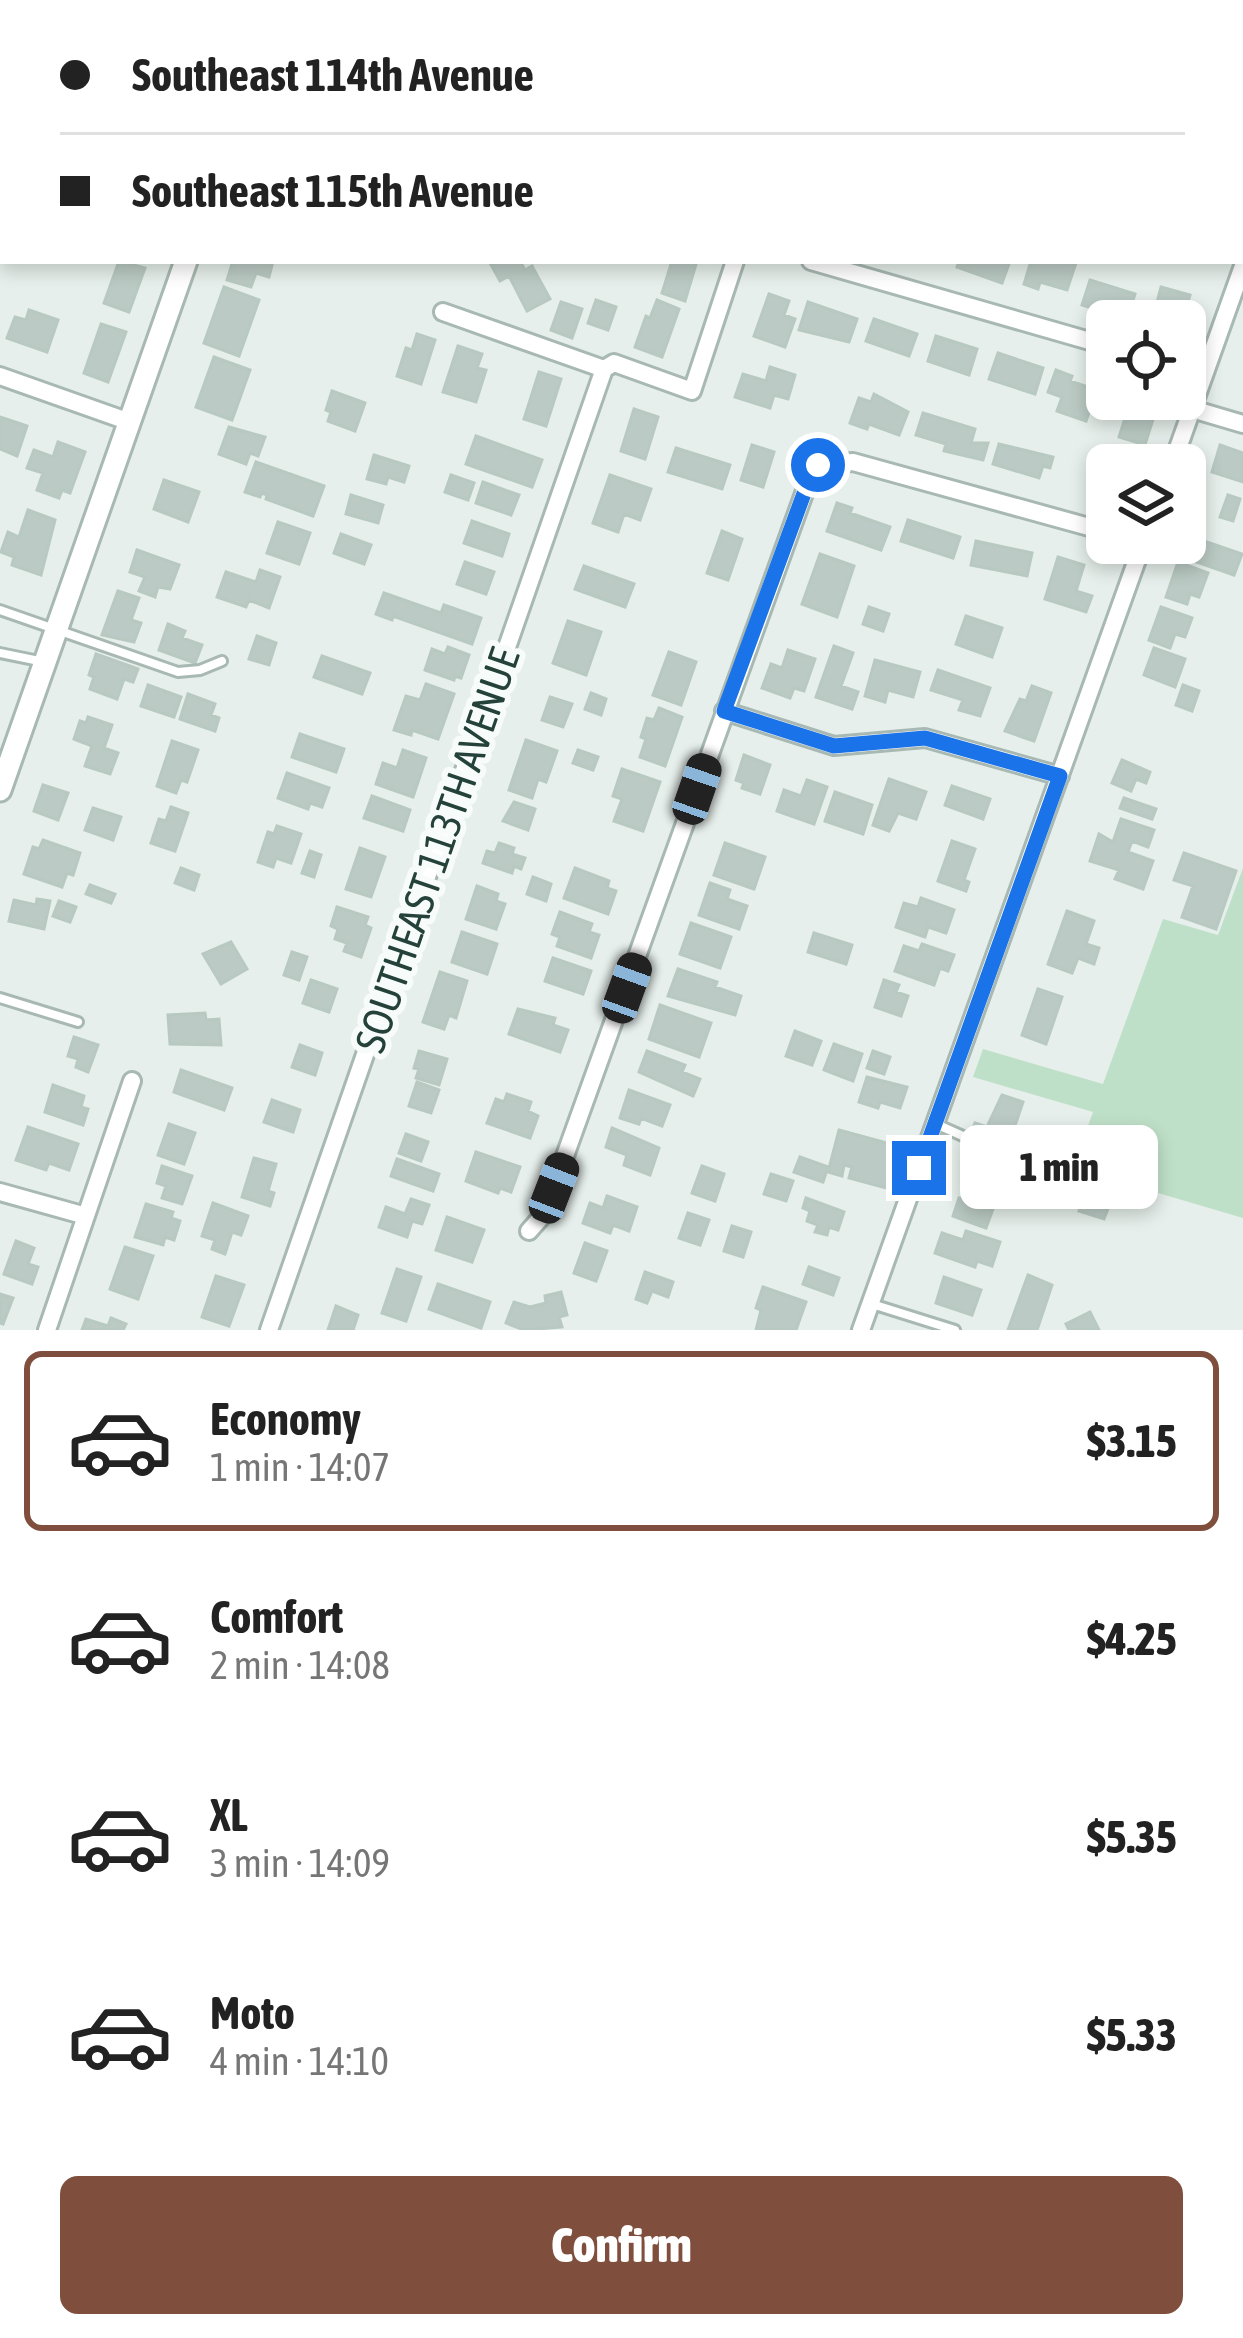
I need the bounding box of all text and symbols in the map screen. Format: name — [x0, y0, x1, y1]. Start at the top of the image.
text: Southeast 114th Avenue — [132, 49, 534, 101]
text: Southeast 115th Avenue — [132, 165, 534, 217]
map controls — [1086, 300, 1206, 564]
button: locate — [1086, 300, 1206, 420]
route start — [791, 438, 845, 492]
button: layers — [1086, 444, 1206, 564]
street label: SOUTHEAST 113TH AVENUE — [345, 642, 529, 1058]
car — [668, 749, 726, 829]
car — [598, 948, 656, 1028]
callout: 1 min — [961, 1126, 1159, 1210]
route end — [892, 1141, 946, 1195]
text: 1 min — [1019, 1145, 1099, 1189]
car — [524, 1148, 584, 1228]
icon: car — [66, 1387, 174, 1495]
text: Economy — [210, 1393, 361, 1445]
text: $3.15 — [1087, 1415, 1177, 1467]
text: 1 min · 14:07 — [210, 1445, 390, 1489]
icon: car — [66, 1585, 174, 1693]
text: Comfort — [210, 1591, 343, 1643]
text: $4.25 — [1087, 1613, 1177, 1665]
text: 2 min · 14:08 — [210, 1643, 390, 1687]
icon: car — [66, 1783, 174, 1891]
text: XL — [210, 1789, 248, 1841]
text: $5.35 — [1087, 1811, 1177, 1863]
text: 3 min · 14:09 — [210, 1841, 390, 1885]
icon: car — [66, 1981, 174, 2089]
text: Moto — [210, 1987, 295, 2039]
text: $5.33 — [1087, 2009, 1177, 2061]
text: 4 min · 14:10 — [210, 2039, 389, 2083]
button: Confirm — [60, 2176, 1183, 2314]

